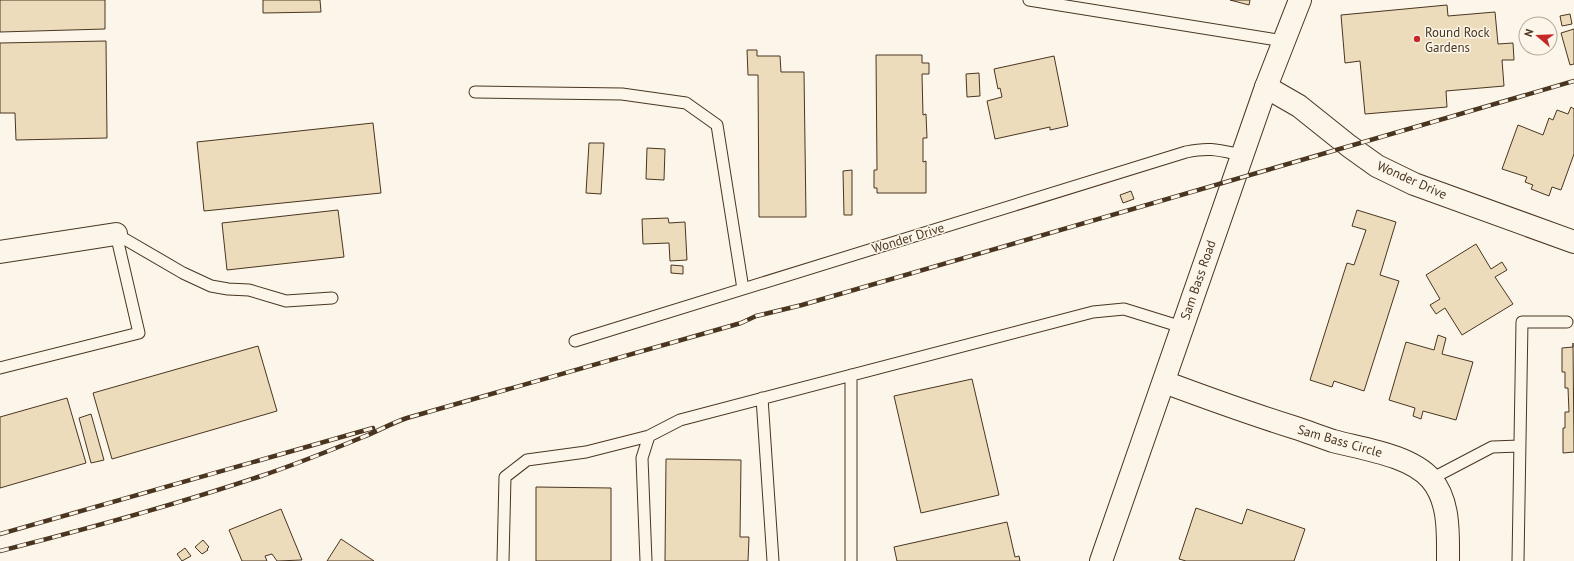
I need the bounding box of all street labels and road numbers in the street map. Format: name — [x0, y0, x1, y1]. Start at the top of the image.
street label: Wonder Drive — [1374, 157, 1450, 203]
street label: Wonder Drive — [870, 219, 946, 257]
street label: Sam Bass Road — [1176, 238, 1220, 322]
street label: Sam Bass Circle — [1296, 421, 1384, 461]

